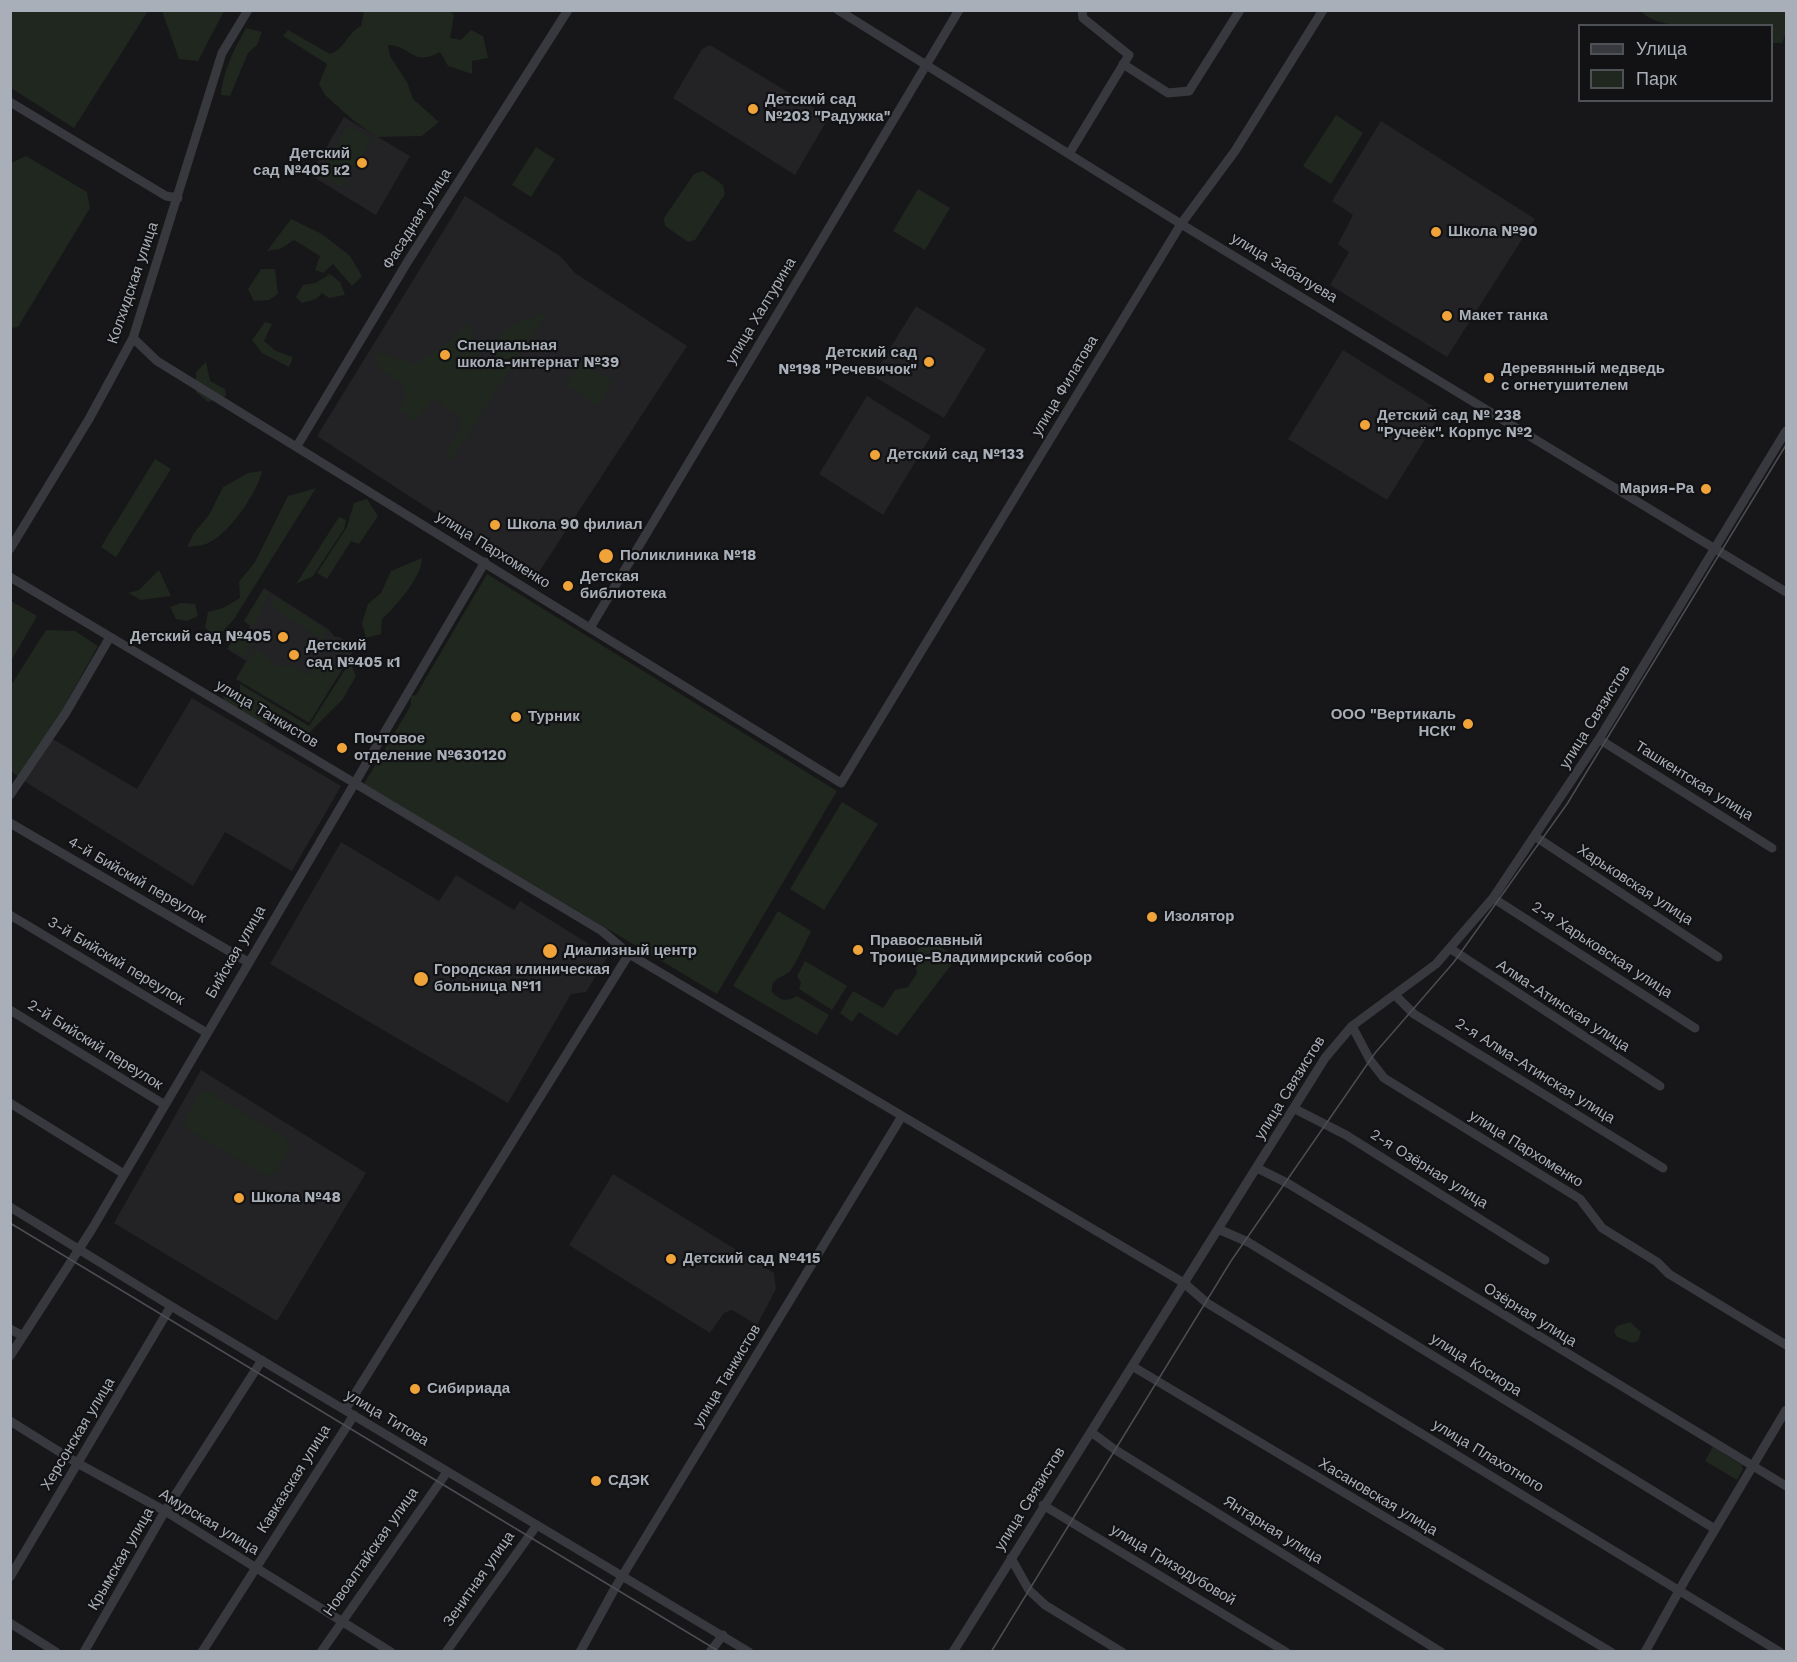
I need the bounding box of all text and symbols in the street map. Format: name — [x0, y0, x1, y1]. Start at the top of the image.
legend — [1578, 24, 1773, 102]
text: Улица — [1636, 38, 1687, 59]
text: Парк — [1636, 68, 1677, 89]
place label: Детский сад №203 "Радужка" — [765, 91, 890, 126]
marker: Детский сад №203 "Радужка" — [746, 102, 760, 116]
place label: Детский сад №405 к2 — [253, 145, 350, 180]
marker: Детский сад №405 к2 — [355, 156, 369, 170]
street label: Фасадная улица — [379, 165, 455, 273]
street label: Колхидская улица — [104, 220, 162, 346]
place label: Школа №90 — [1448, 223, 1538, 241]
marker: Школа №90 — [1429, 225, 1443, 239]
street label: улица Забалуева — [1228, 229, 1340, 307]
street label: улица Халтурина — [722, 254, 800, 368]
place label: Макет танка — [1459, 307, 1548, 325]
marker: Макет танка — [1440, 309, 1454, 323]
street label: улица Филатова — [1028, 332, 1102, 440]
place label: Специальная школа-интернат №39 — [457, 337, 619, 372]
place label: Детский сад №198 "Речевичок" — [778, 344, 917, 379]
marker: Специальная школа-интернат №39 — [438, 348, 452, 362]
marker: Детский сад №198 "Речевичок" — [922, 355, 936, 369]
place label: Деревянный медведь с огнетушителем — [1501, 360, 1665, 395]
marker: Деревянный медведь с огнетушителем — [1482, 371, 1496, 385]
place label: Детский сад № 238 "Ручеёк". Корпус №2 — [1377, 407, 1532, 442]
marker: Детский сад № 238 "Ручеёк". Корпус №2 — [1358, 418, 1372, 432]
place label: Детский сад №133 — [887, 446, 1024, 464]
marker: Детский сад №133 — [868, 448, 882, 462]
place label: Мария-Ра — [1620, 480, 1694, 498]
marker: Мария-Ра — [1699, 482, 1713, 496]
street label: улица Пархоменко — [433, 508, 553, 592]
place label: Школа 90 филиал — [507, 516, 642, 534]
marker: Школа 90 филиал — [488, 518, 502, 532]
marker: Поликлиника №18 — [597, 547, 615, 565]
place label: Поликлиника №18 — [620, 547, 757, 565]
place label: Детская библиотека — [580, 568, 666, 603]
marker: Детская библиотека — [561, 579, 575, 593]
place label: Детский сад №405 — [130, 628, 271, 646]
marker: Детский сад №405 — [276, 630, 290, 644]
place label: Детский сад №405 к1 — [306, 637, 400, 672]
marker: Детский сад №405 к1 — [287, 648, 301, 662]
street label: улица Связистов — [1556, 662, 1634, 772]
street label: улица Танкистов — [212, 676, 322, 752]
place label: ООО "Вертикаль НСК" — [1331, 706, 1456, 741]
place label: Турник — [528, 708, 580, 726]
marker: Турник — [509, 710, 523, 724]
marker: ООО "Вертикаль НСК" — [1461, 717, 1475, 731]
place label: Почтовое отделение №630120 — [354, 730, 507, 765]
street label: Ташкентская улица — [1632, 737, 1756, 825]
marker: Почтовое отделение №630120 — [335, 741, 349, 755]
street label: 4-й Бийский переулок — [65, 833, 209, 927]
street label: Харьковская улица — [1574, 841, 1696, 929]
street label: 2-я Харьковская улица — [1528, 898, 1676, 1002]
street label: Бийская улица — [202, 903, 270, 1001]
place label: Изолятор — [1164, 908, 1234, 926]
marker: Изолятор — [1145, 910, 1159, 924]
street label: 3-й Бийский переулок — [44, 913, 188, 1009]
place label: Православный Троице-Владимирский собор — [870, 932, 1092, 967]
marker: Диализный центр — [541, 942, 559, 960]
place label: Диализный центр — [564, 942, 697, 960]
marker: Православный Троице-Владимирский собор — [851, 943, 865, 957]
street label: Алма-Атинская улица — [1493, 956, 1633, 1056]
place label: Городская клиническая больница №11 — [434, 961, 610, 996]
marker: Городская клиническая больница №11 — [412, 970, 430, 988]
street label: 2-й Бийский переулок — [24, 996, 166, 1094]
street label: 2-я Алма-Атинская улица — [1452, 1014, 1618, 1128]
street label: улица Связистов — [1251, 1033, 1329, 1143]
street label: улица Пархоменко — [1466, 1107, 1586, 1191]
street label: 2-я Озёрная улица — [1367, 1125, 1491, 1213]
place label: Школа №48 — [251, 1189, 341, 1207]
marker: Школа №48 — [232, 1191, 246, 1205]
place label: Детский сад №415 — [683, 1250, 820, 1268]
marker: Детский сад №415 — [664, 1252, 678, 1266]
street label: Озёрная улица — [1480, 1279, 1580, 1351]
street label: улица Танкистов — [689, 1321, 765, 1431]
street label: улица Косиора — [1427, 1330, 1525, 1400]
street label: Херсонская улица — [37, 1374, 119, 1494]
place label: Сибириада — [427, 1380, 510, 1398]
marker: Сибириада — [408, 1382, 422, 1396]
street label: улица Титова — [342, 1386, 432, 1450]
street label: улица Плахотного — [1429, 1416, 1547, 1496]
street label: Кавказская улица — [254, 1422, 334, 1536]
street label: улица Связистов — [991, 1444, 1069, 1554]
street label: Хасановская улица — [1315, 1454, 1441, 1540]
place label: СДЭК — [608, 1472, 649, 1490]
marker: СДЭК — [589, 1474, 603, 1488]
street label: Новоалтайская улица — [320, 1484, 422, 1620]
street label: Амурская улица — [156, 1485, 262, 1559]
street label: Янтарная улица — [1220, 1492, 1326, 1568]
street label: Крымская улица — [84, 1505, 158, 1613]
street label: улица Гризодубовой — [1107, 1520, 1239, 1610]
street label: Зенитная улица — [439, 1528, 519, 1630]

